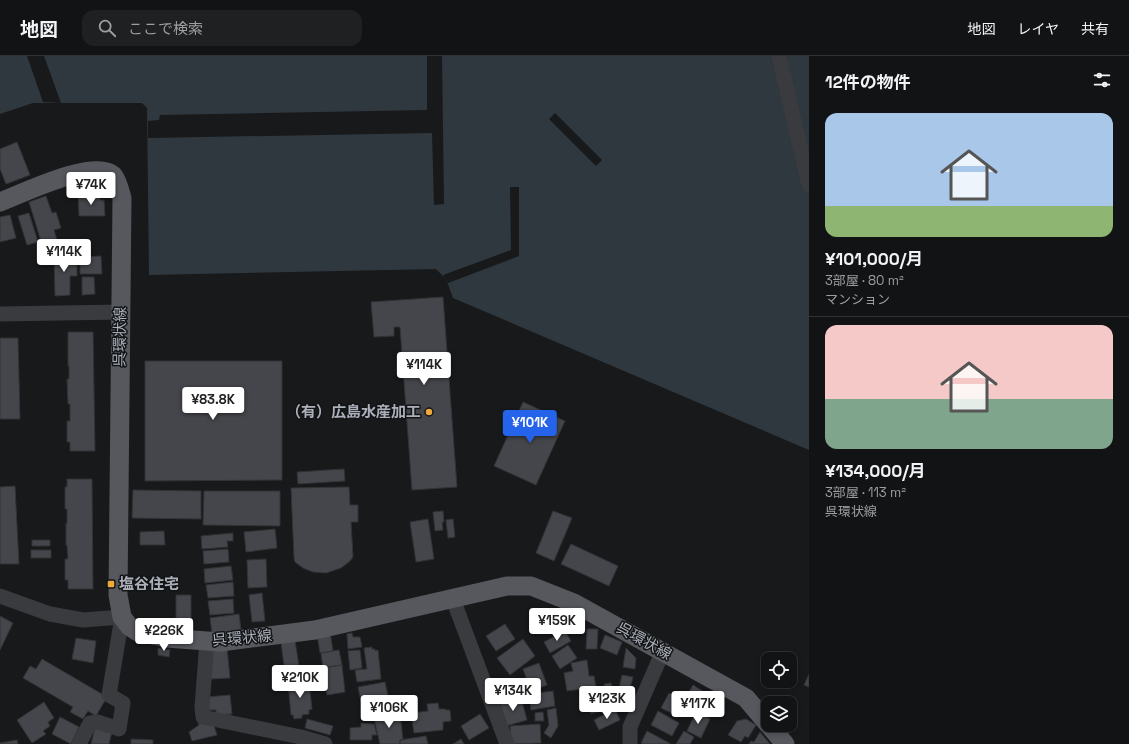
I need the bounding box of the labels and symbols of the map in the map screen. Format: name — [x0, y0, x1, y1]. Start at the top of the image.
pin: ¥74K — [67, 172, 115, 206]
pin: ¥114K — [36, 239, 92, 273]
street label: 呉環状線 — [109, 307, 130, 367]
pin: ¥114K — [396, 352, 452, 386]
pin: ¥83.8K — [180, 387, 246, 421]
place label: （有）広島水産加工 — [286, 402, 421, 421]
marker: （有）広島水産加工 — [424, 407, 434, 417]
pin: ¥101K — [502, 410, 558, 444]
place label: 塩谷住宅 — [119, 574, 179, 593]
marker: 塩谷住宅 — [106, 579, 116, 589]
pin: ¥159K — [529, 608, 585, 642]
pin: ¥226K — [136, 618, 192, 652]
street label: 呉環状線 — [613, 618, 675, 663]
street label: 呉環状線 — [211, 625, 273, 650]
pin: ¥210K — [272, 665, 328, 699]
pin: ¥134K — [485, 678, 541, 712]
pin: ¥123K — [579, 686, 635, 720]
pin: ¥117K — [670, 691, 726, 725]
pin: ¥106K — [361, 695, 417, 729]

